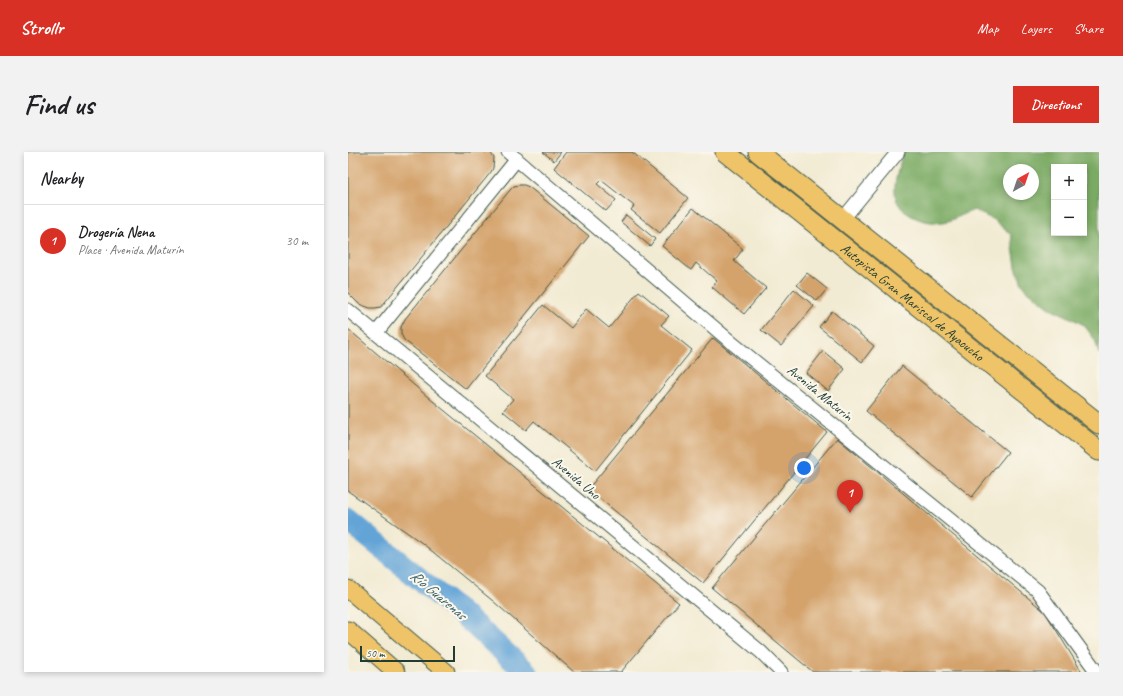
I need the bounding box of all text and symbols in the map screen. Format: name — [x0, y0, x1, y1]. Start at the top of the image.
text: Strollr — [20, 16, 63, 40]
text: Map — [977, 20, 999, 37]
text: Layers — [1021, 20, 1052, 37]
text: Share — [1074, 20, 1103, 37]
button: Directions — [1013, 86, 1099, 123]
text: Find us — [24, 87, 94, 122]
north arrow — [1003, 164, 1039, 200]
map controls — [1051, 164, 1087, 236]
button: + — [1051, 164, 1087, 200]
text: Nearby — [40, 168, 83, 189]
button: − — [1051, 200, 1087, 236]
text: Drogería Nena — [78, 223, 154, 242]
text: 1 — [50, 233, 56, 249]
text: 30 m — [286, 233, 308, 249]
street label: Autopista Gran Mariscal de Ayacucho — [837, 239, 988, 365]
text: Place · Avenida Maturín — [78, 242, 184, 258]
street label: Avenida Maturín — [784, 361, 857, 425]
street label: Avenida Uno — [548, 453, 604, 504]
your location — [794, 458, 814, 478]
pin: 1 — [837, 480, 863, 513]
water label: Río Guarenas — [406, 566, 472, 626]
scale bar — [360, 644, 455, 663]
text: 50 m — [366, 646, 385, 660]

